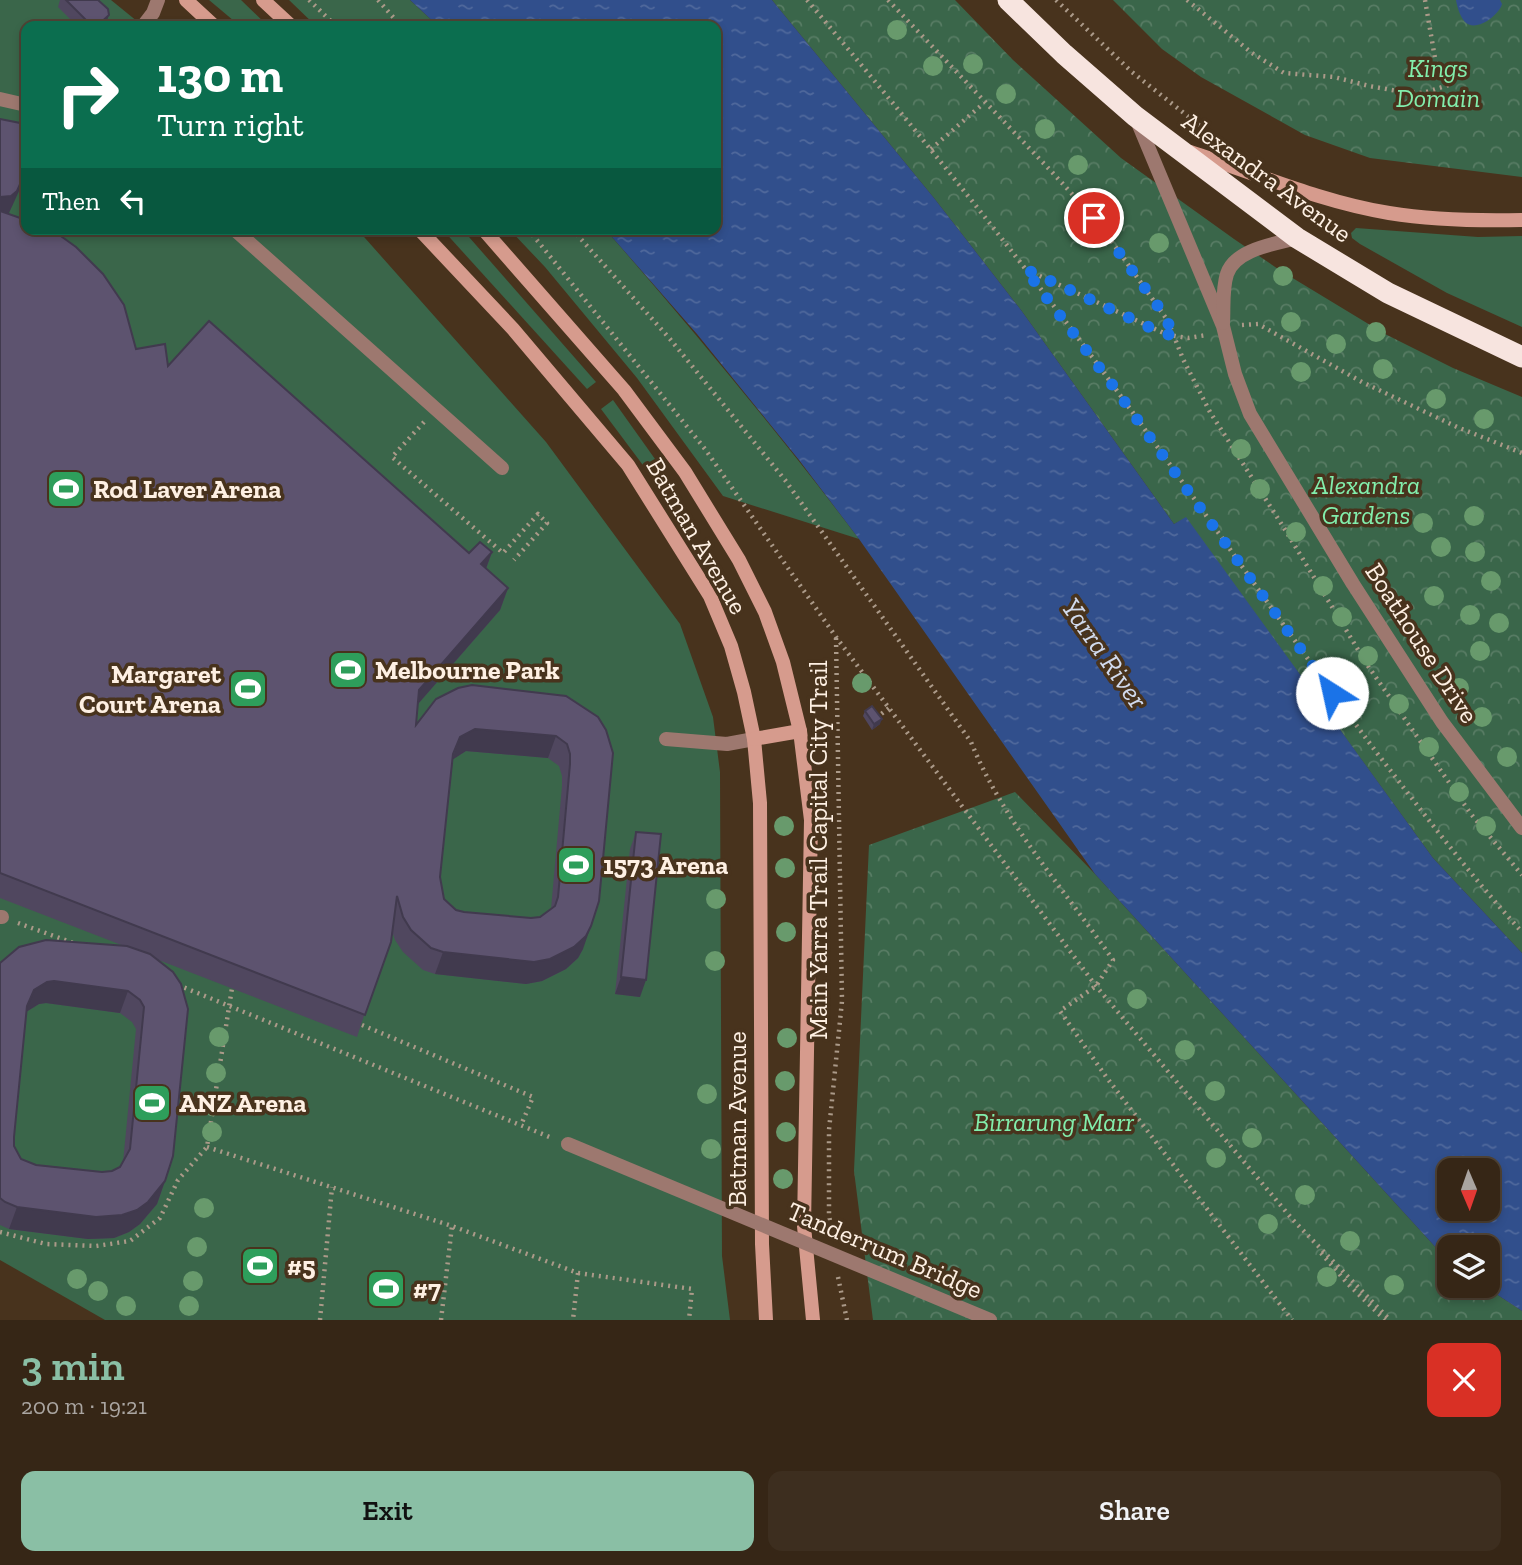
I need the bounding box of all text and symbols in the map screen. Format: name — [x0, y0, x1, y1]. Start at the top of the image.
text: 130 m — [157, 46, 283, 105]
icon: right — [42, 49, 133, 140]
park label: Kings Domain — [1396, 52, 1480, 114]
street label: Alexandra Avenue — [1176, 105, 1358, 249]
text: Turn right — [157, 106, 304, 144]
icon: left — [114, 182, 152, 220]
text: Then — [42, 185, 100, 217]
pin — [1064, 188, 1124, 248]
icon: arrive — [1075, 199, 1113, 237]
street label: Batman Avenue — [639, 452, 755, 620]
sports icon: Rod Laver Arena — [45, 468, 87, 510]
park label: Alexandra Gardens — [1311, 469, 1420, 531]
place label: Rod Laver Arena — [93, 473, 281, 505]
street label: Boathouse Drive — [1358, 557, 1486, 729]
water label: Yarra River — [1055, 592, 1155, 715]
sports icon: Melbourne Park — [327, 649, 369, 691]
place label: Melbourne Park — [375, 654, 560, 686]
position arrow — [1295, 656, 1369, 730]
place label: Margaret Court Arena — [79, 658, 222, 720]
street label: Main Yarra Trail Capital City Trail — [802, 660, 834, 1040]
sports icon: Margaret Court Arena — [227, 668, 269, 710]
sports icon: 1573 Arena — [555, 844, 597, 886]
place label: 1573 Arena — [603, 849, 728, 881]
street label: Batman Avenue — [721, 1031, 753, 1207]
sports icon: ANZ Arena — [131, 1082, 173, 1124]
place label: ANZ Arena — [179, 1087, 307, 1119]
park label: Birrarung Marr — [974, 1106, 1134, 1138]
north arrow — [1437, 1158, 1500, 1222]
map controls — [1437, 1158, 1500, 1298]
street label: Tanderrum Bridge — [783, 1194, 987, 1306]
button: layers — [1437, 1235, 1500, 1298]
sports icon: #5 — [239, 1245, 281, 1287]
place label: #5 — [287, 1250, 316, 1282]
sports icon: #7 — [365, 1268, 407, 1310]
place label: #7 — [413, 1273, 441, 1305]
text: 3 min — [21, 1340, 125, 1391]
button: close — [1427, 1343, 1501, 1417]
text: 200 m · 19:21 — [21, 1392, 147, 1420]
button: Exit — [21, 1471, 754, 1551]
button: Share — [768, 1471, 1501, 1551]

